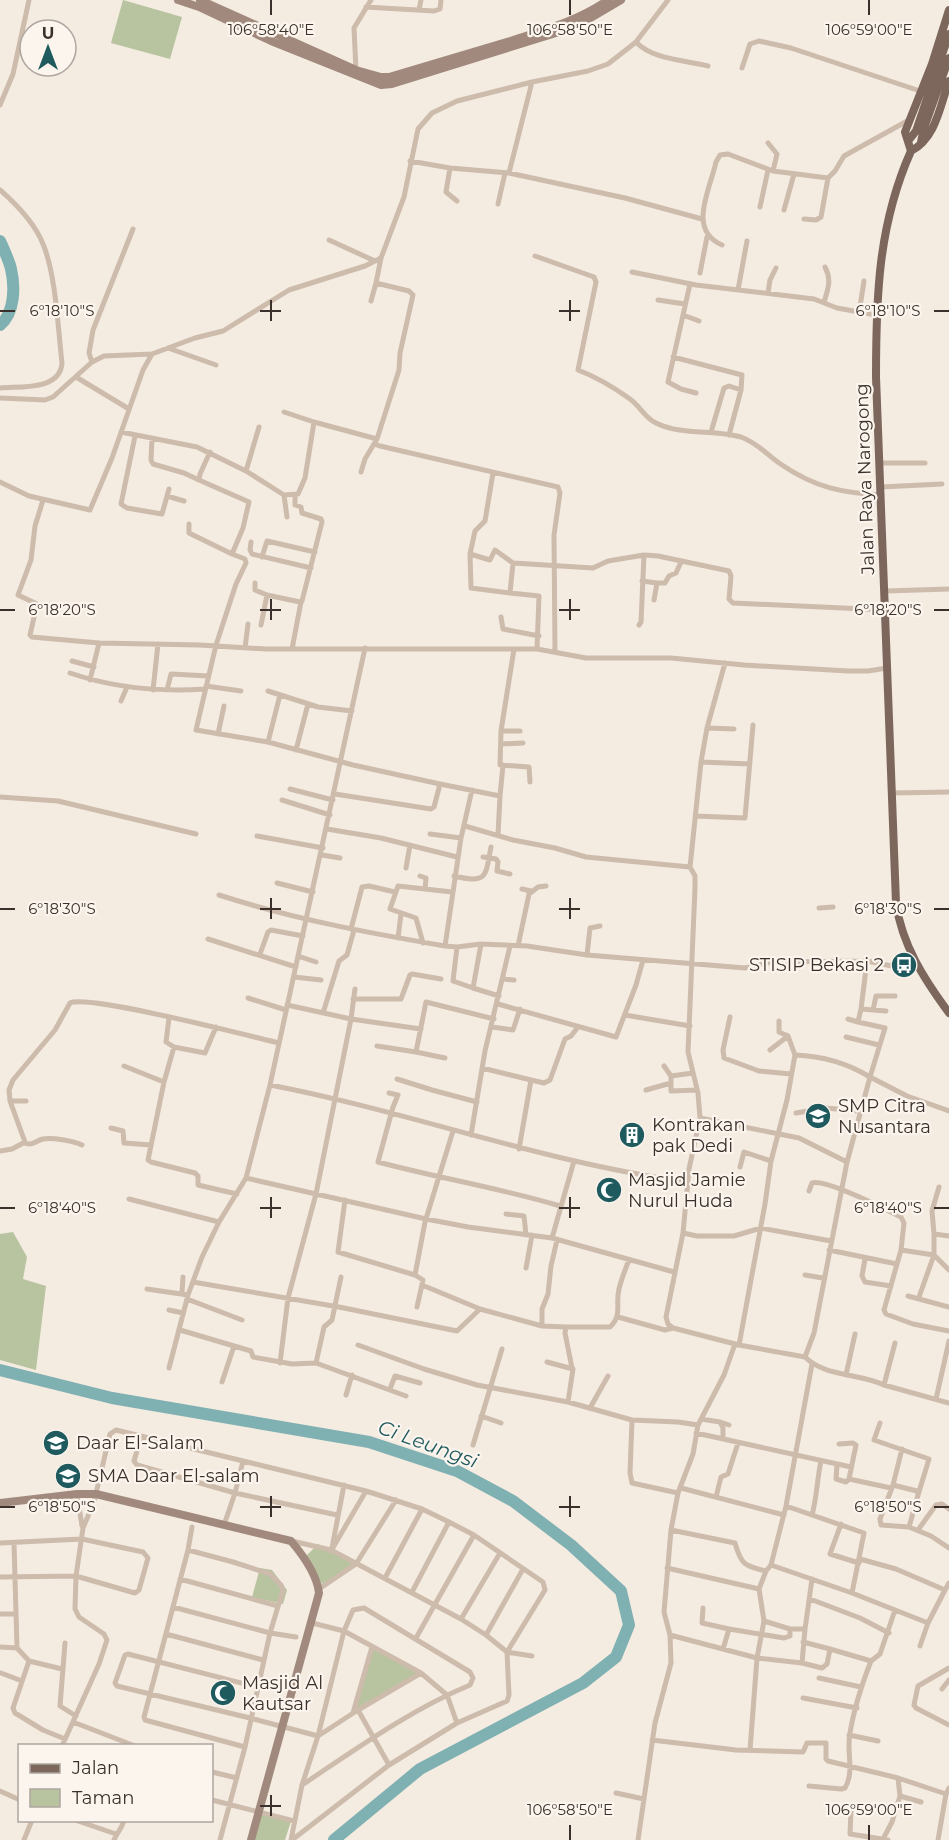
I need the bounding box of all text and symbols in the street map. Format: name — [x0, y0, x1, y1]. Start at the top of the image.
north arrow — [18, 18, 78, 78]
text: 106°58'40"E — [228, 20, 314, 39]
text: 106°58'50"E — [527, 20, 613, 39]
text: 106°59'00"E — [825, 20, 913, 39]
text: U — [42, 24, 54, 43]
text: 6°18'10"S — [30, 301, 94, 320]
text: 6°18'10"S — [856, 301, 920, 320]
street label: Jalan Raya Narogong — [851, 383, 879, 576]
text: 6°18'20"S — [28, 600, 96, 619]
text: 6°18'20"S — [854, 600, 922, 619]
text: 6°18'30"S — [28, 899, 96, 918]
text: 6°18'30"S — [854, 899, 922, 918]
bus stop icon: STISIP Bekasi 2 — [889, 950, 919, 980]
place label: STISIP Bekasi 2 — [749, 954, 884, 976]
place label: SMP Citra Nusantara — [838, 1095, 931, 1138]
school or university icon: SMP Citra Nusantara — [803, 1101, 833, 1131]
place label: Kontrakan pak Dedi — [652, 1114, 746, 1157]
building icon: Kontrakan pak Dedi — [617, 1120, 647, 1150]
place label: Masjid Jamie Nurul Huda — [628, 1169, 746, 1212]
mosque icon: Masjid Jamie Nurul Huda — [594, 1175, 624, 1205]
text: 6°18'40"S — [28, 1198, 96, 1217]
text: 6°18'40"S — [854, 1198, 922, 1217]
water label: Ci Leungsi — [375, 1415, 482, 1473]
school or university icon: Daar El-Salam — [41, 1428, 71, 1458]
place label: Daar El-Salam — [76, 1432, 204, 1454]
school or university icon: SMA Daar El-salam — [53, 1461, 83, 1491]
place label: SMA Daar El-salam — [88, 1465, 260, 1487]
text: 6°18'50"S — [28, 1497, 96, 1516]
text: 6°18'50"S — [854, 1497, 922, 1516]
place label: Masjid Al Kautsar — [242, 1672, 323, 1715]
mosque icon: Masjid Al Kautsar — [208, 1678, 238, 1708]
legend — [18, 1744, 213, 1822]
text: Jalan — [71, 1757, 119, 1779]
text: Taman — [72, 1787, 134, 1809]
text: 106°58'50"E — [527, 1800, 613, 1819]
text: 106°59'00"E — [825, 1800, 913, 1819]

